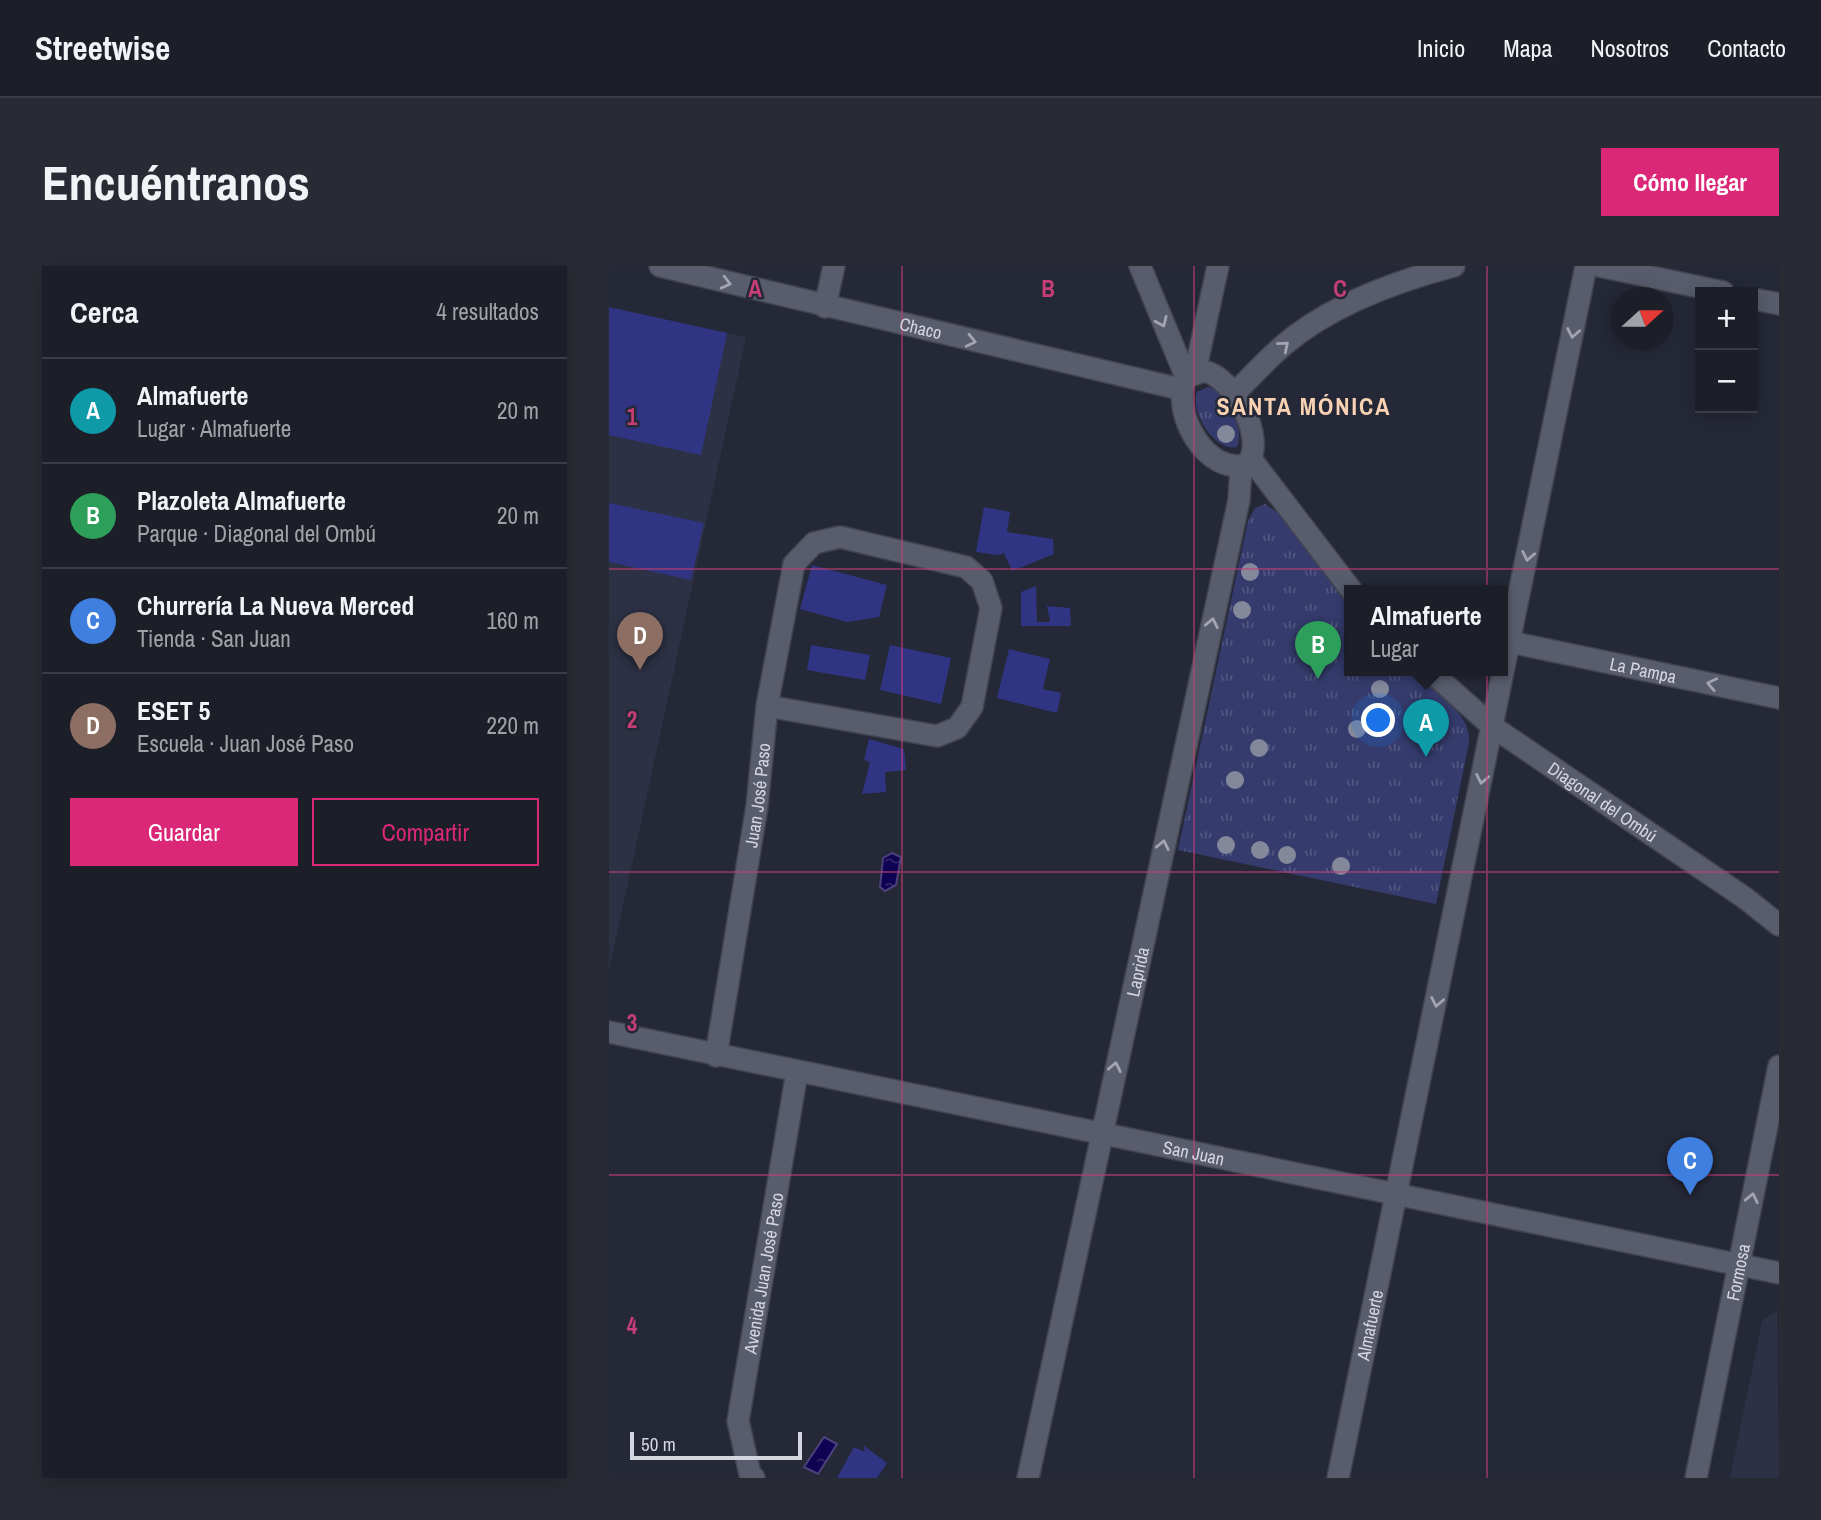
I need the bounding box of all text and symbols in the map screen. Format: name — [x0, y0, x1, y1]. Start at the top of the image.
text: Streetwise — [35, 26, 170, 70]
text: Inicio — [1417, 32, 1465, 64]
text: Mapa — [1503, 32, 1552, 64]
text: Nosotros — [1590, 32, 1669, 64]
text: Contacto — [1707, 32, 1786, 64]
button: Cómo llegar — [1601, 148, 1779, 216]
text: Encuéntranos — [42, 149, 310, 215]
text: A — [748, 273, 762, 304]
text: B — [1041, 273, 1055, 304]
text: C — [1333, 273, 1347, 304]
one-way arrow — [720, 275, 732, 289]
north arrow — [1611, 287, 1674, 350]
map controls — [1695, 287, 1758, 413]
button: + — [1695, 287, 1758, 350]
text: Cerca — [70, 292, 138, 332]
text: 4 resultados — [436, 296, 539, 327]
street label: Chaco — [897, 311, 944, 345]
one-way arrow — [1154, 315, 1168, 327]
one-way arrow — [1566, 327, 1581, 339]
one-way arrow — [965, 333, 977, 347]
one-way arrow — [1276, 342, 1289, 354]
button: − — [1695, 350, 1758, 413]
text: Almafuerte — [137, 378, 248, 413]
district label: SANTA MÓNICA — [1217, 390, 1391, 422]
text: A — [86, 395, 100, 426]
text: 20 m — [497, 395, 539, 426]
text: 1 — [627, 401, 638, 432]
text: Lugar · Almafuerte — [137, 413, 291, 444]
text: Plazoleta Almafuerte — [137, 483, 346, 518]
text: B — [86, 500, 100, 531]
text: 20 m — [497, 500, 539, 531]
text: Parque · Diagonal del Ombú — [137, 518, 376, 549]
one-way arrow — [1521, 550, 1536, 562]
popup — [1344, 585, 1508, 676]
text: Churrería La Nueva Merced — [137, 588, 414, 623]
text: Almafuerte — [1370, 598, 1482, 633]
text: C — [86, 605, 100, 636]
text: 160 m — [487, 605, 539, 636]
pin: D — [617, 612, 663, 670]
one-way arrow — [1204, 617, 1219, 629]
pin: B — [1295, 621, 1341, 679]
text: Tienda · San Juan — [137, 623, 291, 654]
text: Lugar — [1370, 633, 1419, 664]
street label: La Pampa — [1608, 651, 1679, 689]
one-way arrow — [1706, 677, 1718, 692]
text: ESET 5 — [137, 693, 210, 728]
pin: A — [1403, 699, 1449, 757]
your location — [1361, 703, 1395, 737]
text: 2 — [627, 704, 637, 735]
text: D — [86, 710, 100, 741]
text: 220 m — [487, 710, 539, 741]
text: Escuela · Juan José Paso — [137, 728, 354, 759]
street label: Juan José Paso — [738, 742, 776, 849]
street label: Diagonal del Ombú — [1543, 755, 1662, 848]
one-way arrow — [1476, 773, 1491, 785]
button: Guardar — [70, 798, 298, 866]
button: Compartir — [312, 798, 539, 866]
one-way arrow — [1155, 839, 1170, 851]
street label: Laprida — [1120, 945, 1155, 999]
one-way arrow — [1430, 996, 1445, 1008]
text: 3 — [627, 1007, 637, 1038]
one-way arrow — [1106, 1062, 1121, 1074]
street label: San Juan — [1161, 1134, 1227, 1171]
pin: C — [1667, 1137, 1713, 1195]
street label: Avenida Juan José Paso — [737, 1191, 789, 1357]
one-way arrow — [1744, 1192, 1759, 1204]
street label: Formosa — [1720, 1241, 1755, 1303]
street label: Almafuerte — [1350, 1288, 1389, 1364]
text: 4 — [627, 1310, 638, 1341]
scale bar — [630, 1429, 801, 1461]
text: 50 m — [641, 1431, 676, 1457]

